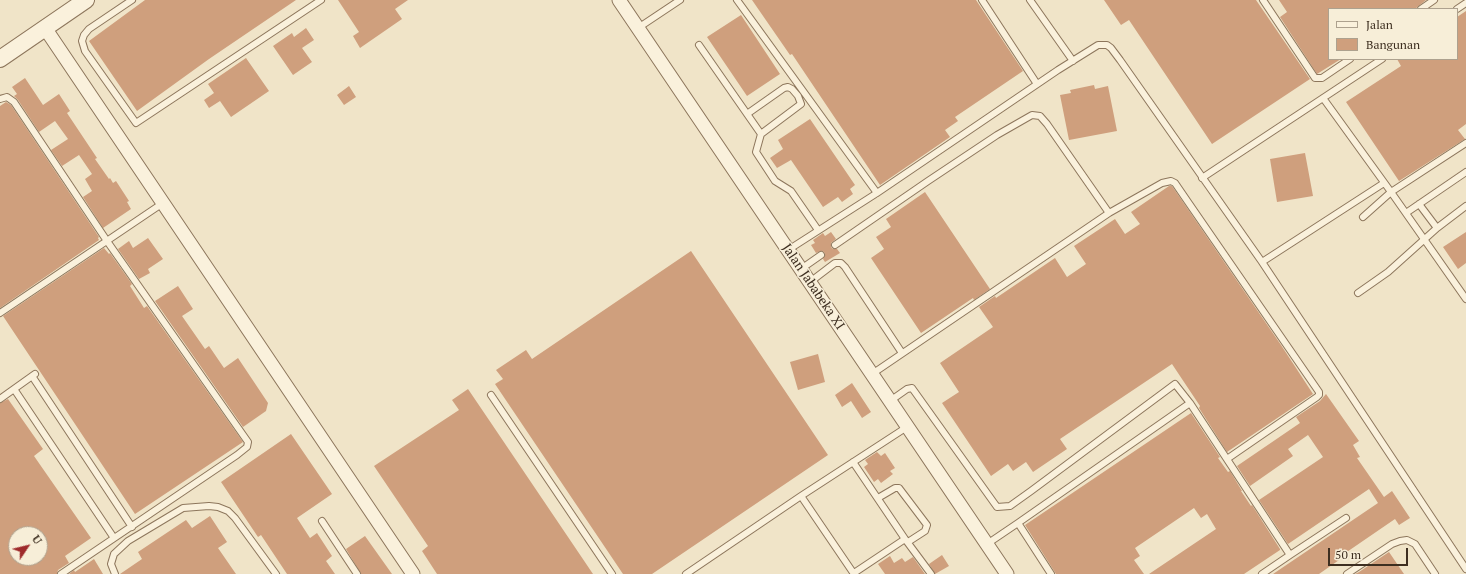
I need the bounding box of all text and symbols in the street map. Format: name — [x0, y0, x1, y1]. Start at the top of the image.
legend — [1328, 8, 1458, 60]
text: Jalan — [1366, 17, 1393, 32]
text: Bangunan — [1366, 37, 1420, 52]
street label: Jalan Jababeka XI — [778, 241, 848, 333]
north arrow — [8, 526, 48, 566]
text: U — [29, 532, 45, 547]
scale bar — [1330, 540, 1410, 566]
text: 50 m — [1335, 547, 1361, 562]

